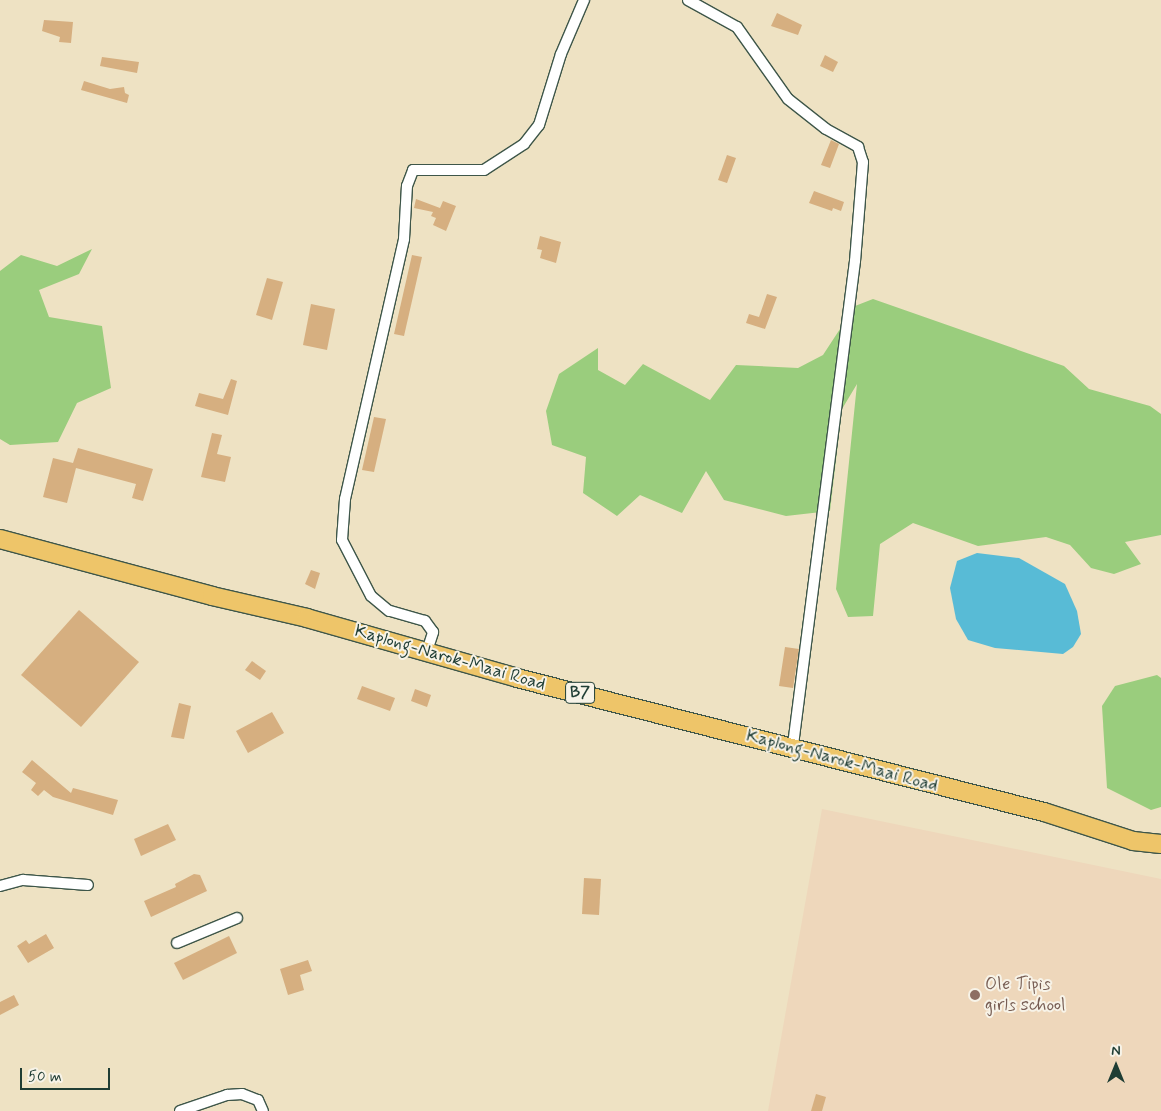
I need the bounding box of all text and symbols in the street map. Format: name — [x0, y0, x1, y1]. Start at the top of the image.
street label: Kaplong-Narok-Maai Road — [352, 620, 548, 696]
road number: B7 — [565, 680, 595, 706]
street label: Kaplong-Narok-Maai Road — [744, 725, 940, 797]
place label: Ole Tipis girls school — [985, 974, 1065, 1016]
marker: Ole Tipis girls school — [969, 989, 981, 1001]
north arrow — [1091, 1041, 1141, 1091]
text: N — [1111, 1042, 1121, 1060]
scale bar — [22, 1058, 112, 1090]
text: 50 m — [28, 1067, 62, 1087]

